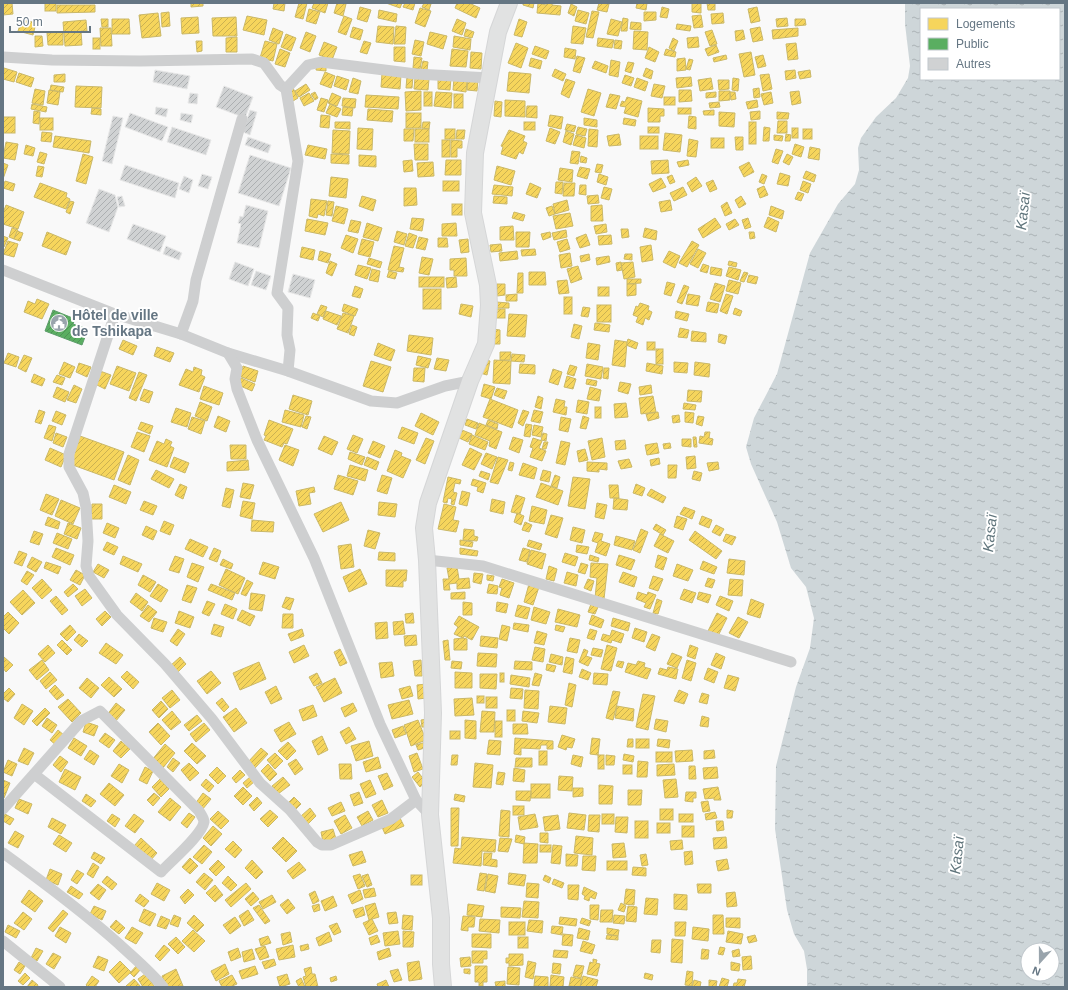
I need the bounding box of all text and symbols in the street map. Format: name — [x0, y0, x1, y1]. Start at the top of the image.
scale bar — [10, 8, 90, 34]
legend — [920, 8, 1060, 80]
text: 50 m — [16, 15, 43, 29]
text: Logements — [956, 17, 1015, 31]
text: Public — [956, 37, 989, 51]
text: Autres — [956, 57, 991, 71]
water label: Kasaï — [1012, 189, 1033, 231]
place label: Hôtel de ville de Tshikapa — [72, 307, 159, 339]
public building icon: Hôtel de ville de Tshikapa — [49, 313, 69, 333]
water label: Kasaï — [979, 511, 1000, 553]
water label: Kasaï — [946, 833, 967, 875]
north arrow — [1020, 942, 1060, 982]
text: N — [1031, 964, 1042, 978]

